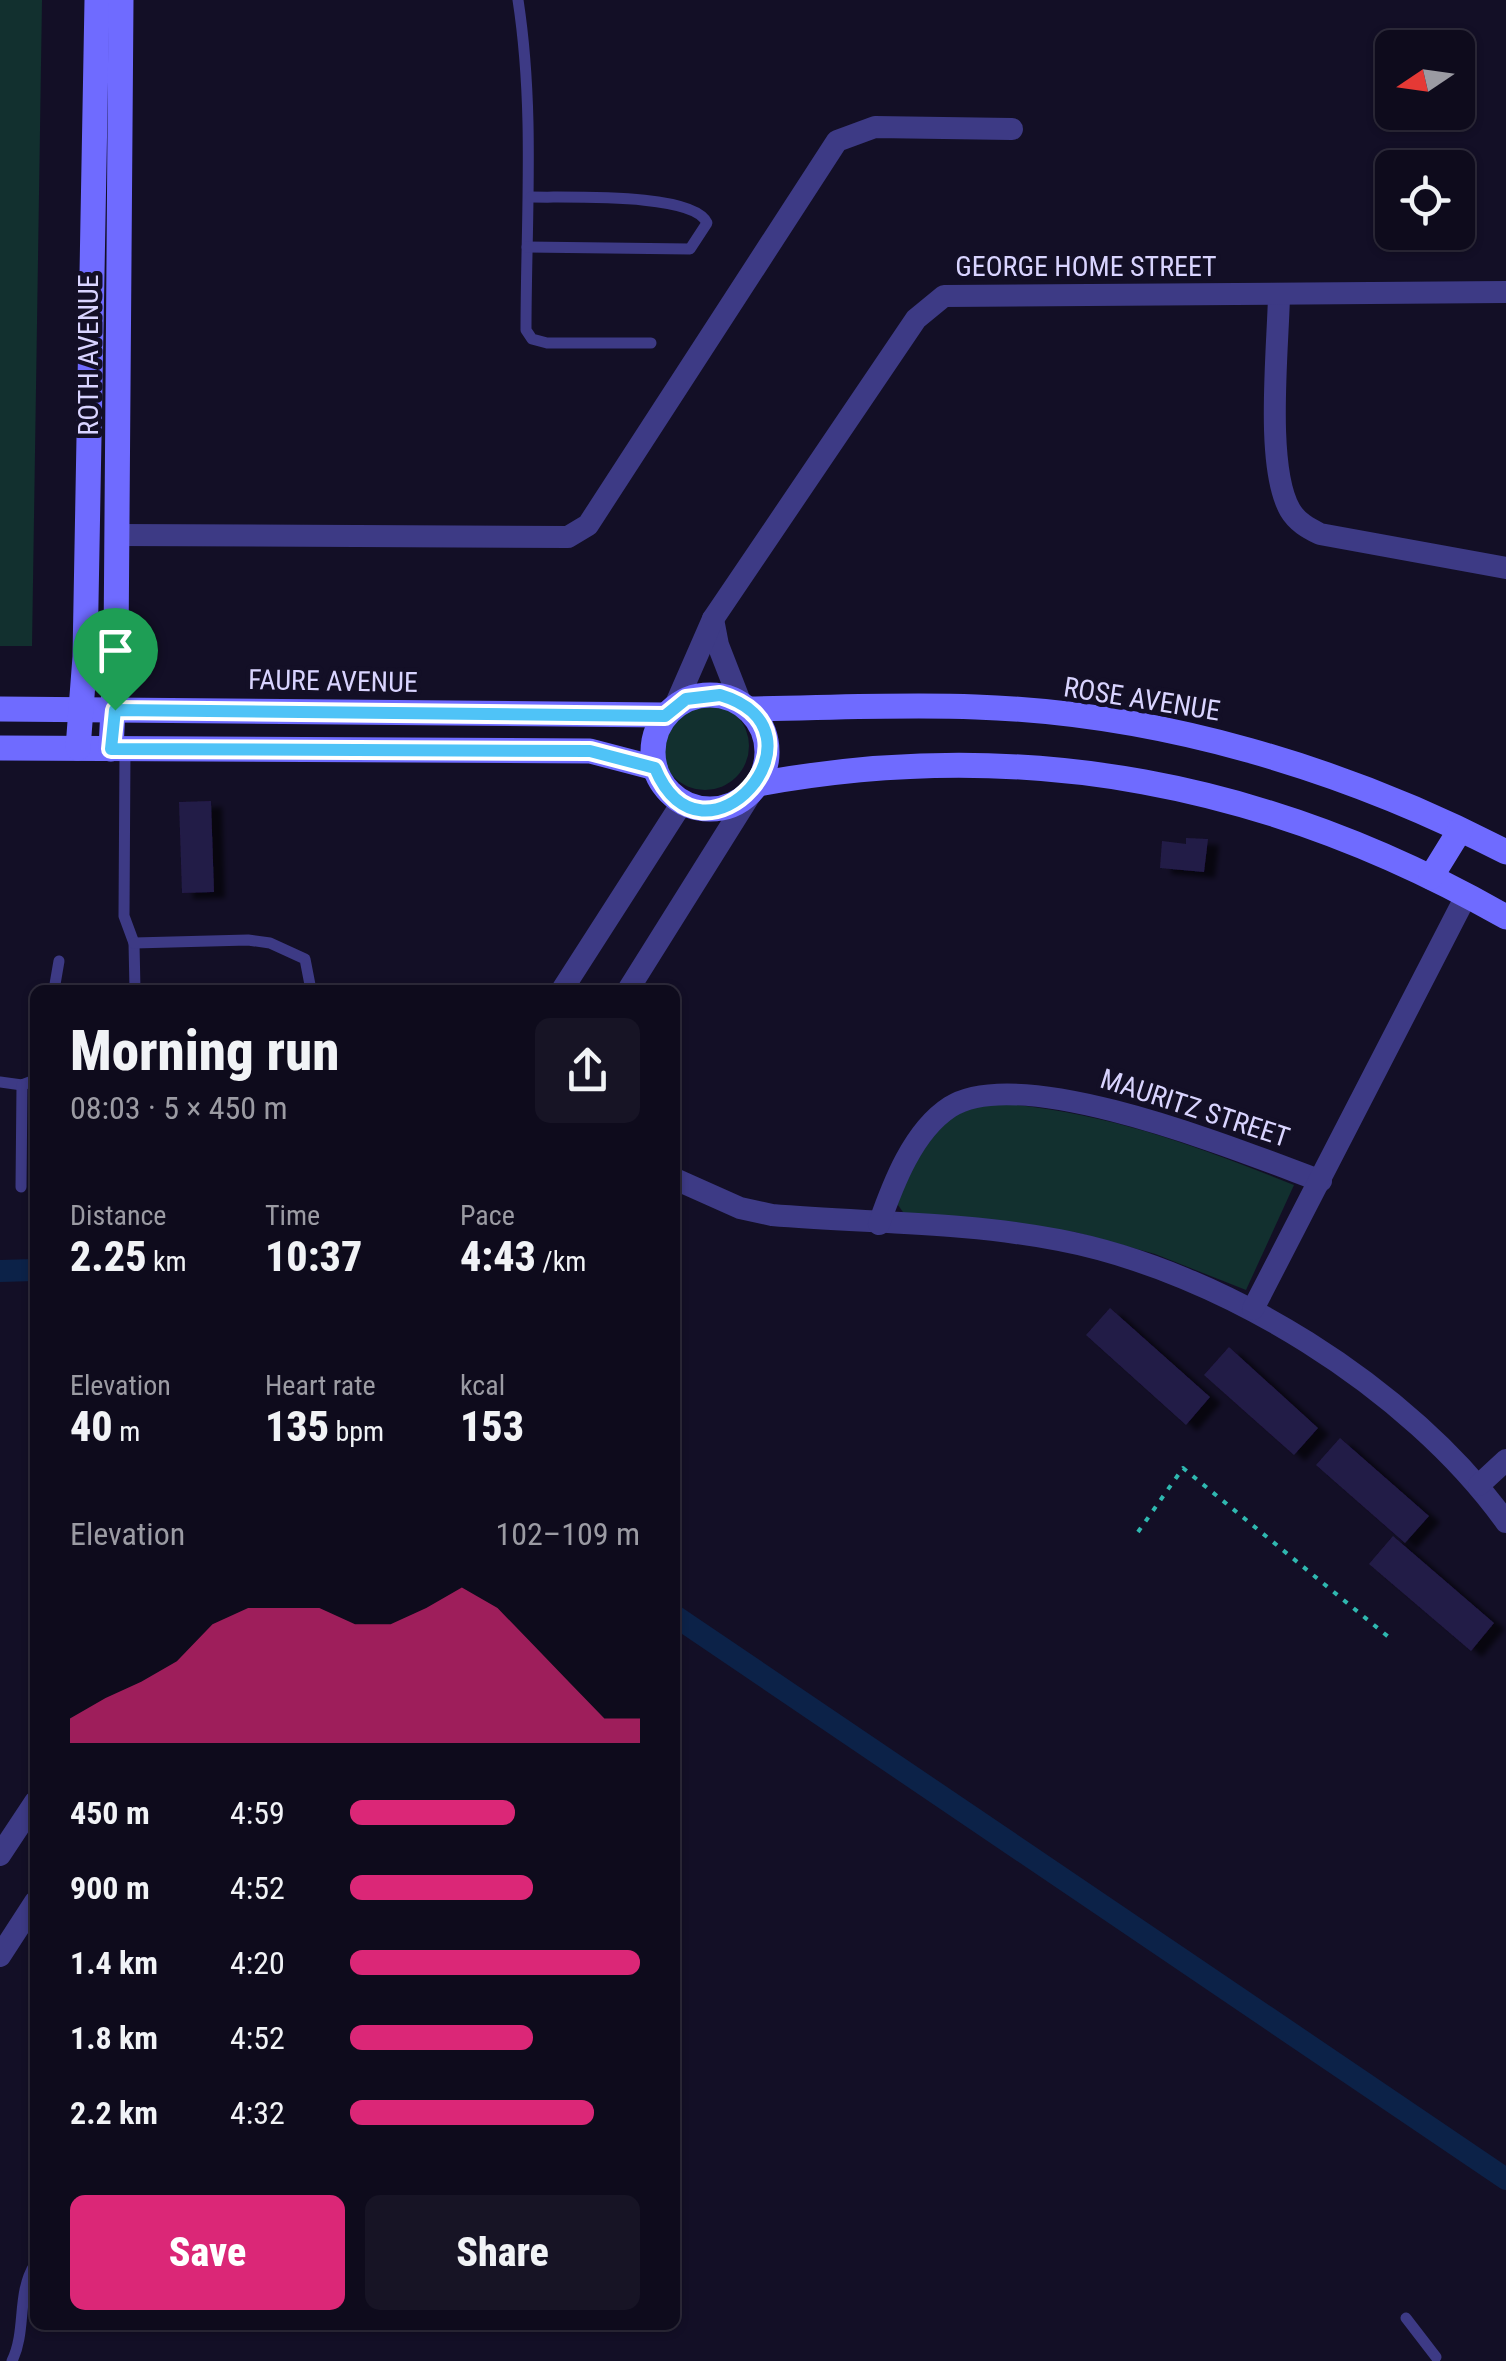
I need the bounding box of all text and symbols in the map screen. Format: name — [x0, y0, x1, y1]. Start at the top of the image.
north arrow — [1375, 30, 1475, 130]
map controls — [1375, 30, 1475, 250]
button: locate — [1375, 150, 1475, 250]
street label: GEORGE HOME STREET — [955, 250, 1217, 283]
street label: ROTH AVENUE — [72, 274, 105, 436]
pin — [73, 608, 158, 711]
icon: arrive — [88, 623, 143, 678]
street label: FAURE AVENUE — [248, 663, 418, 699]
street label: ROSE AVENUE — [1061, 670, 1223, 728]
button: share — [535, 1018, 640, 1123]
text: Morning run — [70, 1019, 339, 1083]
street label: MAURITZ STREET — [1096, 1062, 1294, 1154]
text: 08:03 · 5 × 450 m — [70, 1089, 288, 1127]
text: Distance — [70, 1199, 167, 1232]
text: Time — [265, 1199, 320, 1232]
text: Pace — [460, 1199, 515, 1232]
text: 2.25 — [70, 1232, 147, 1281]
text: 10:37 — [265, 1232, 362, 1281]
text: 4:43 — [460, 1232, 536, 1281]
text: km — [147, 1245, 187, 1278]
text: /km — [536, 1245, 586, 1278]
text: Elevation — [70, 1369, 171, 1402]
text: Heart rate — [265, 1369, 376, 1402]
text: kcal — [460, 1369, 505, 1402]
text: 40 — [70, 1402, 113, 1451]
text: 135 — [265, 1402, 329, 1451]
text: 153 — [460, 1402, 524, 1451]
text: m — [113, 1415, 140, 1448]
text: bpm — [329, 1415, 384, 1448]
text: Elevation — [70, 1515, 185, 1553]
text: 102–109 m — [495, 1515, 640, 1553]
text: 450 m — [70, 1794, 150, 1832]
text: 4:59 — [230, 1794, 285, 1832]
text: 900 m — [70, 1869, 150, 1907]
text: 4:52 — [230, 1869, 285, 1907]
text: 1.4 km — [70, 1944, 158, 1982]
text: 4:20 — [230, 1944, 285, 1982]
text: 1.8 km — [70, 2019, 158, 2057]
text: 4:52 — [230, 2019, 285, 2057]
text: 2.2 km — [70, 2094, 158, 2132]
text: 4:32 — [230, 2094, 285, 2132]
button: Save — [70, 2195, 345, 2310]
button: Share — [365, 2195, 640, 2310]

